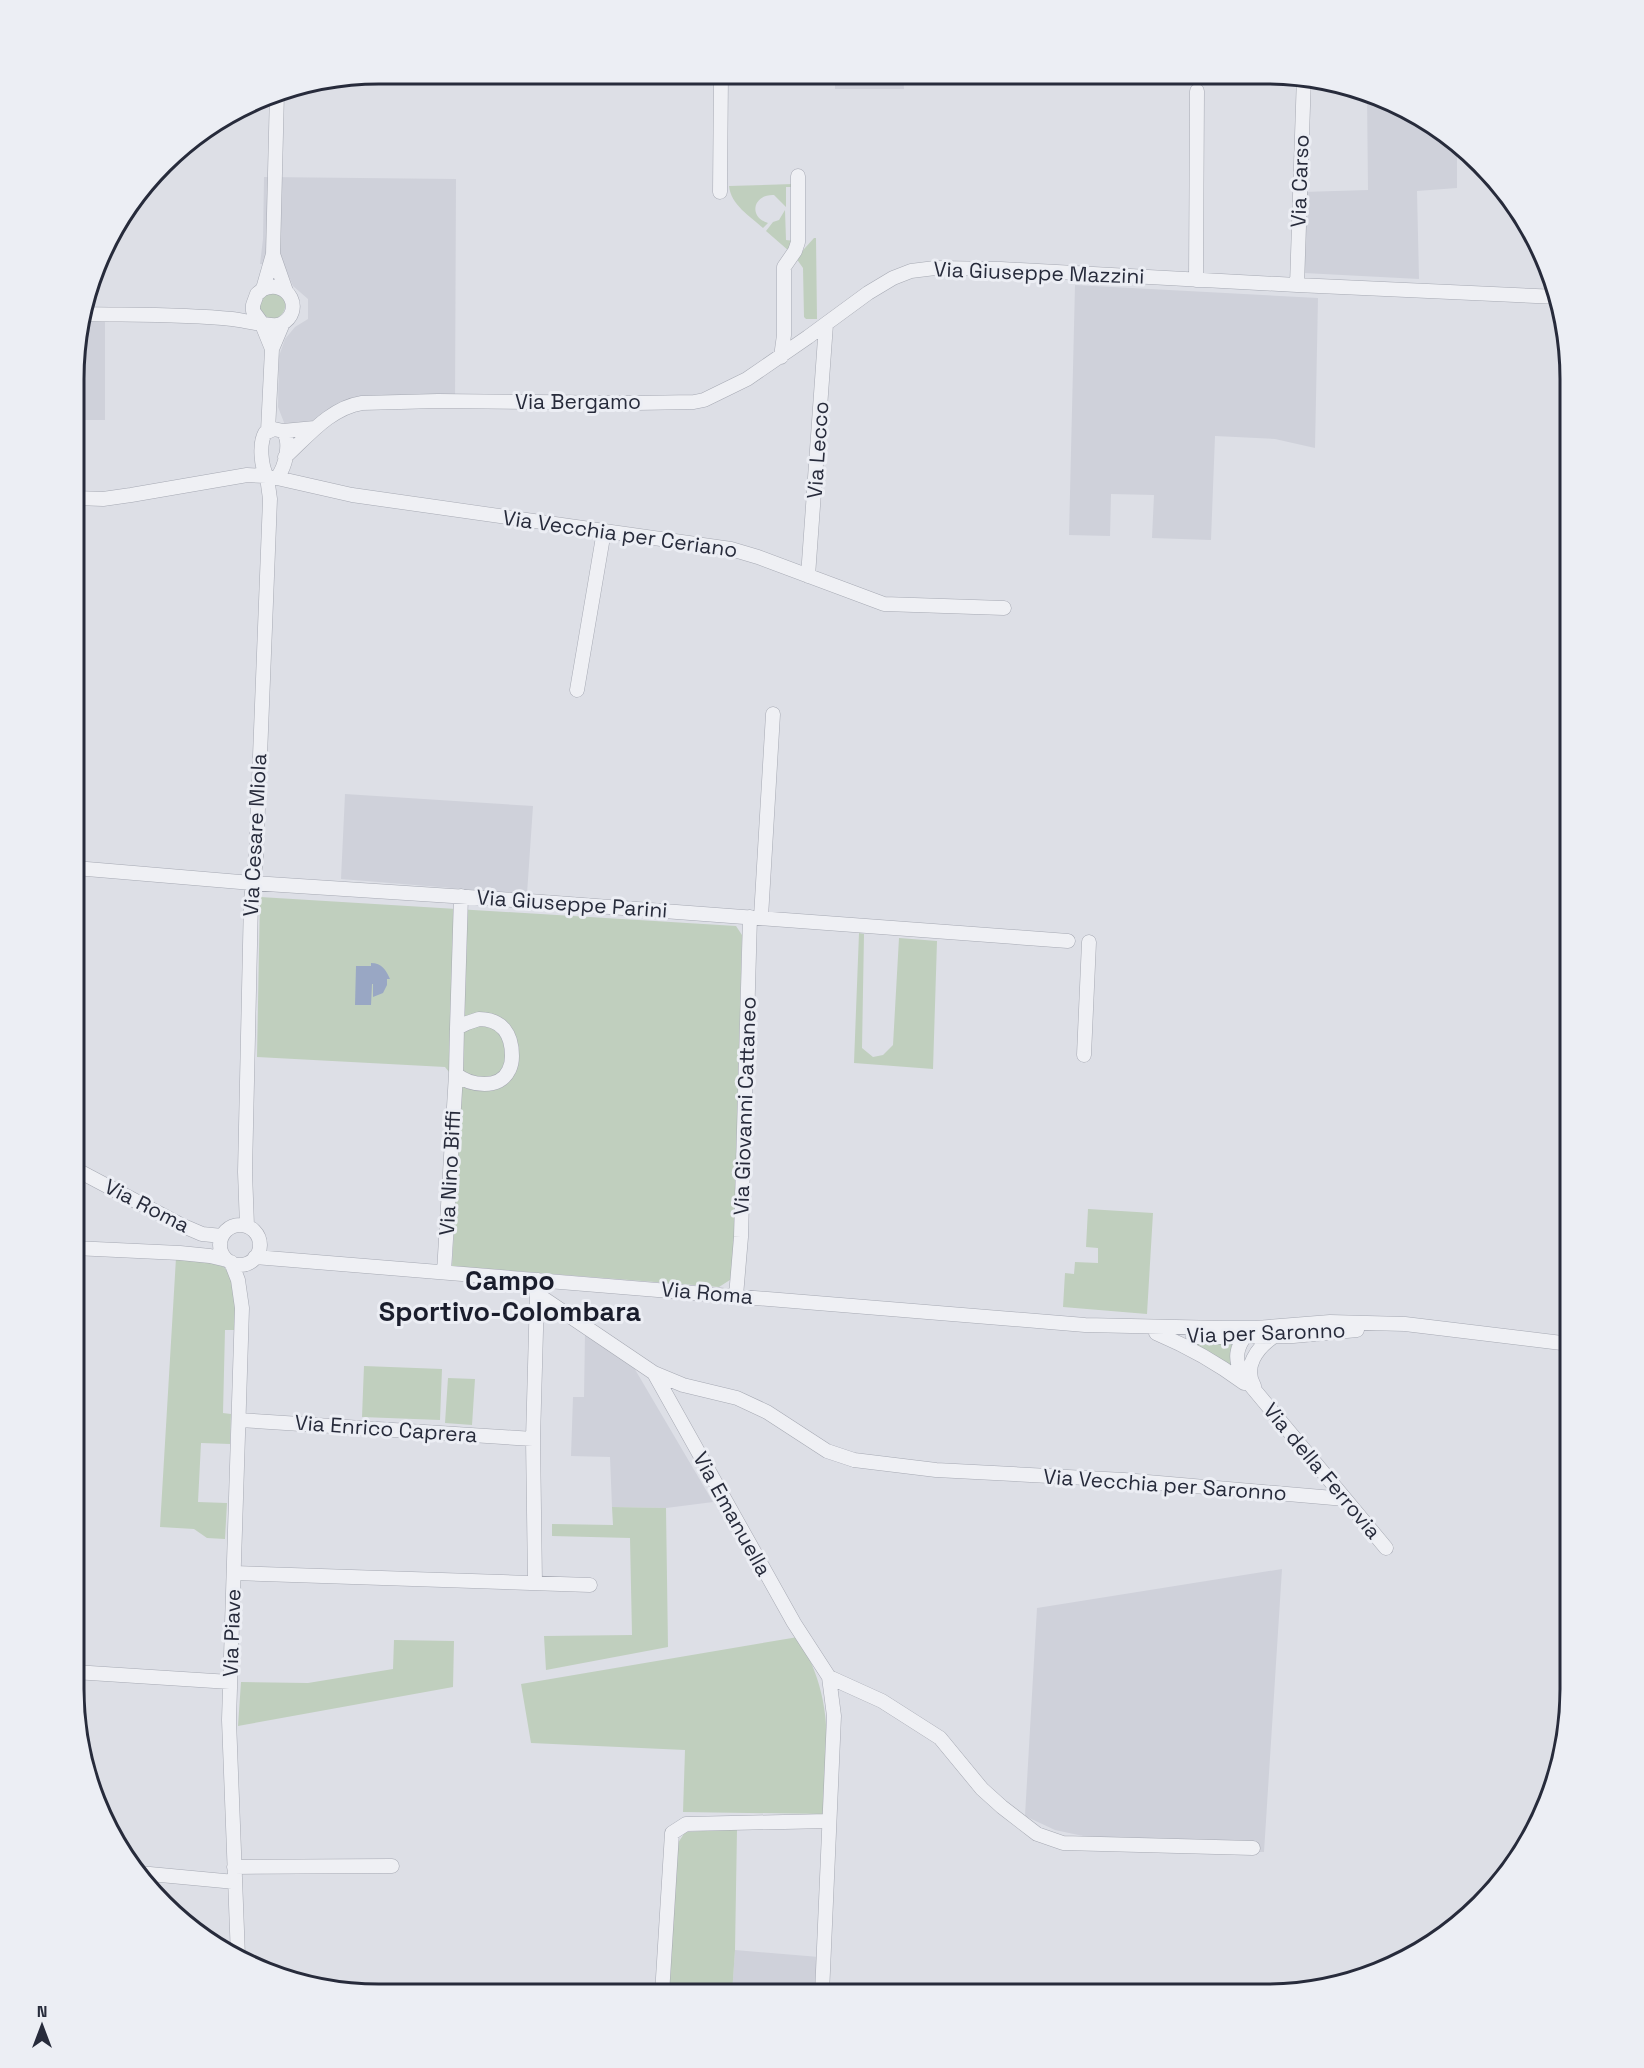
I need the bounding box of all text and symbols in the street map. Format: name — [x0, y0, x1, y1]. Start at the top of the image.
street label: Via Carso — [1284, 134, 1315, 228]
street label: Via Giuseppe Mazzini — [933, 255, 1145, 290]
street label: Via Bergamo — [515, 388, 641, 415]
street label: Via Lecco — [801, 400, 834, 500]
street label: Via Vecchia per Ceriano — [501, 504, 739, 563]
street label: Via Cesare Miola — [237, 753, 272, 917]
street label: Via Giuseppe Parini — [476, 883, 668, 924]
street label: Via Giovanni Cattaneo — [727, 996, 762, 1216]
street label: Via Nino Biffi — [433, 1110, 466, 1236]
street label: Via Roma — [100, 1173, 194, 1238]
district label: Campo Sportivo-Colombara — [379, 1263, 642, 1329]
street label: Via Roma — [660, 1275, 754, 1310]
street label: Via per Saronno — [1186, 1316, 1346, 1349]
street label: Via della Ferrovia — [1258, 1397, 1387, 1544]
street label: Via Enrico Caprera — [294, 1409, 478, 1448]
street label: Via Emanuella — [687, 1447, 778, 1581]
street label: Via Vecchia per Saronno — [1042, 1463, 1288, 1506]
street label: Via Piave — [216, 1588, 247, 1678]
north arrow — [12, 1996, 72, 2056]
text: N — [37, 2001, 47, 2022]

